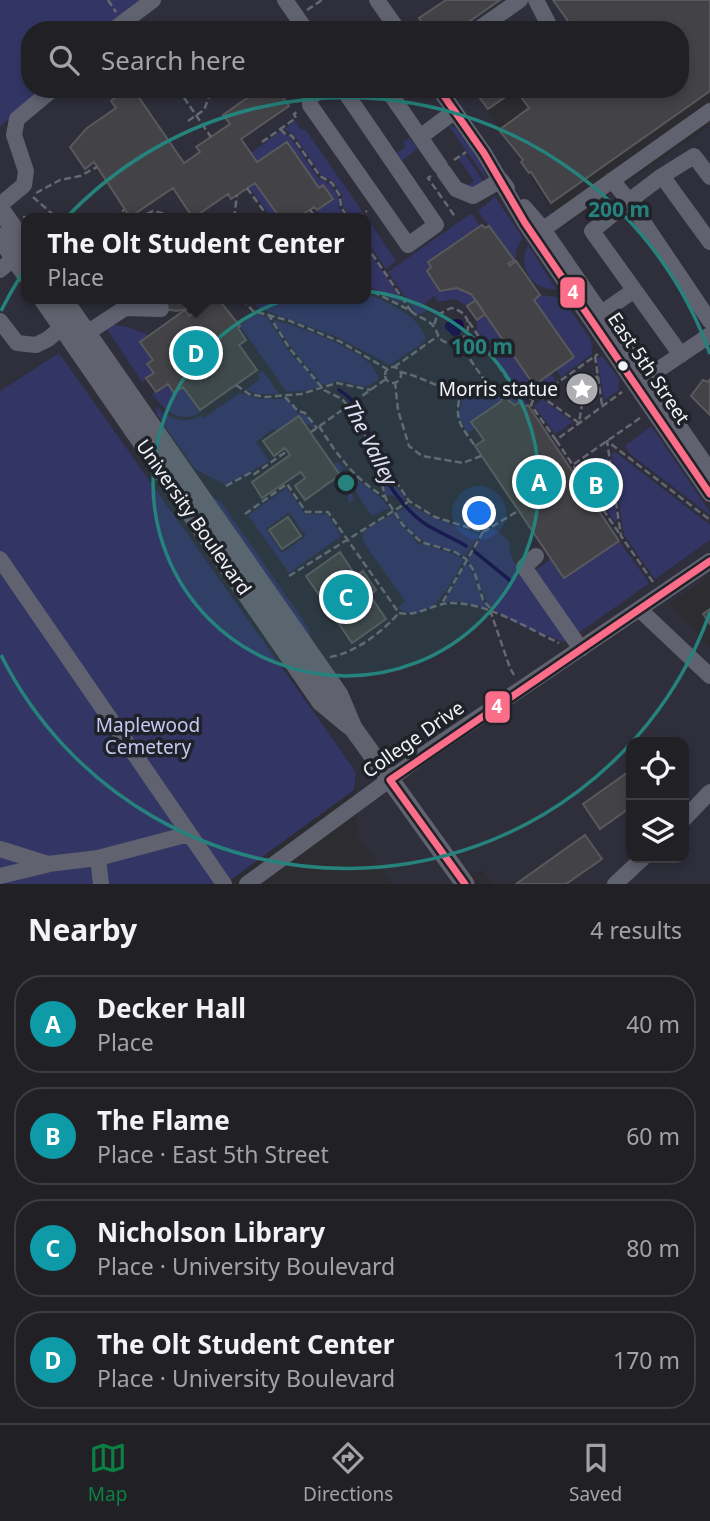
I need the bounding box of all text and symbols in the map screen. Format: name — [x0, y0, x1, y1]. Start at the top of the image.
search box — [21, 21, 689, 98]
icon: search — [45, 41, 83, 79]
text: Search here — [101, 42, 246, 78]
text: 200 m — [588, 195, 650, 223]
popup — [21, 213, 371, 304]
text: The Olt Student Center — [47, 225, 345, 261]
text: Place — [47, 261, 104, 293]
line badge: 4 — [559, 276, 586, 309]
text: 4 — [568, 279, 579, 305]
street label: East 5th Street — [602, 307, 696, 429]
pin: D — [173, 327, 219, 379]
text: 100 m — [451, 332, 513, 360]
unlabelled marker — [616, 359, 630, 373]
place icon: Morris statue — [563, 370, 601, 408]
place label: Morris statue — [439, 376, 558, 402]
water label: The Valley — [337, 395, 405, 491]
street label: University Boulevard — [130, 434, 258, 600]
pin: A — [516, 456, 562, 508]
pin: B — [573, 459, 619, 511]
centre of rings — [334, 471, 358, 495]
your location — [462, 496, 496, 530]
pin: C — [323, 571, 369, 623]
line badge: 4 — [484, 690, 511, 724]
text: 4 — [492, 693, 503, 719]
street label: College Drive — [357, 694, 469, 784]
park label: Maplewood Cemetery — [96, 712, 200, 760]
map controls — [626, 737, 689, 863]
button: locate — [626, 737, 689, 800]
button: layers — [626, 800, 689, 863]
text: Nearby — [28, 909, 137, 950]
text: 4 results — [590, 914, 682, 946]
text: Decker Hall — [97, 990, 246, 1026]
text: A — [45, 1008, 61, 1040]
text: 40 m — [626, 1008, 680, 1040]
text: Place — [97, 1026, 154, 1058]
text: The Flame — [97, 1102, 230, 1138]
text: B — [45, 1120, 61, 1152]
text: 60 m — [626, 1120, 680, 1152]
text: Place · East 5th Street — [97, 1138, 329, 1170]
text: Nicholson Library — [97, 1214, 325, 1250]
text: C — [46, 1232, 60, 1264]
text: 80 m — [626, 1232, 680, 1264]
text: Place · University Boulevard — [97, 1250, 395, 1282]
text: The Olt Student Center — [97, 1326, 395, 1362]
text: D — [45, 1344, 61, 1376]
text: 170 m — [613, 1344, 680, 1376]
text: Place · University Boulevard — [97, 1362, 395, 1394]
tab: Map — [88, 1439, 127, 1507]
tab: Directions — [303, 1439, 393, 1507]
tab: Saved — [569, 1439, 622, 1507]

